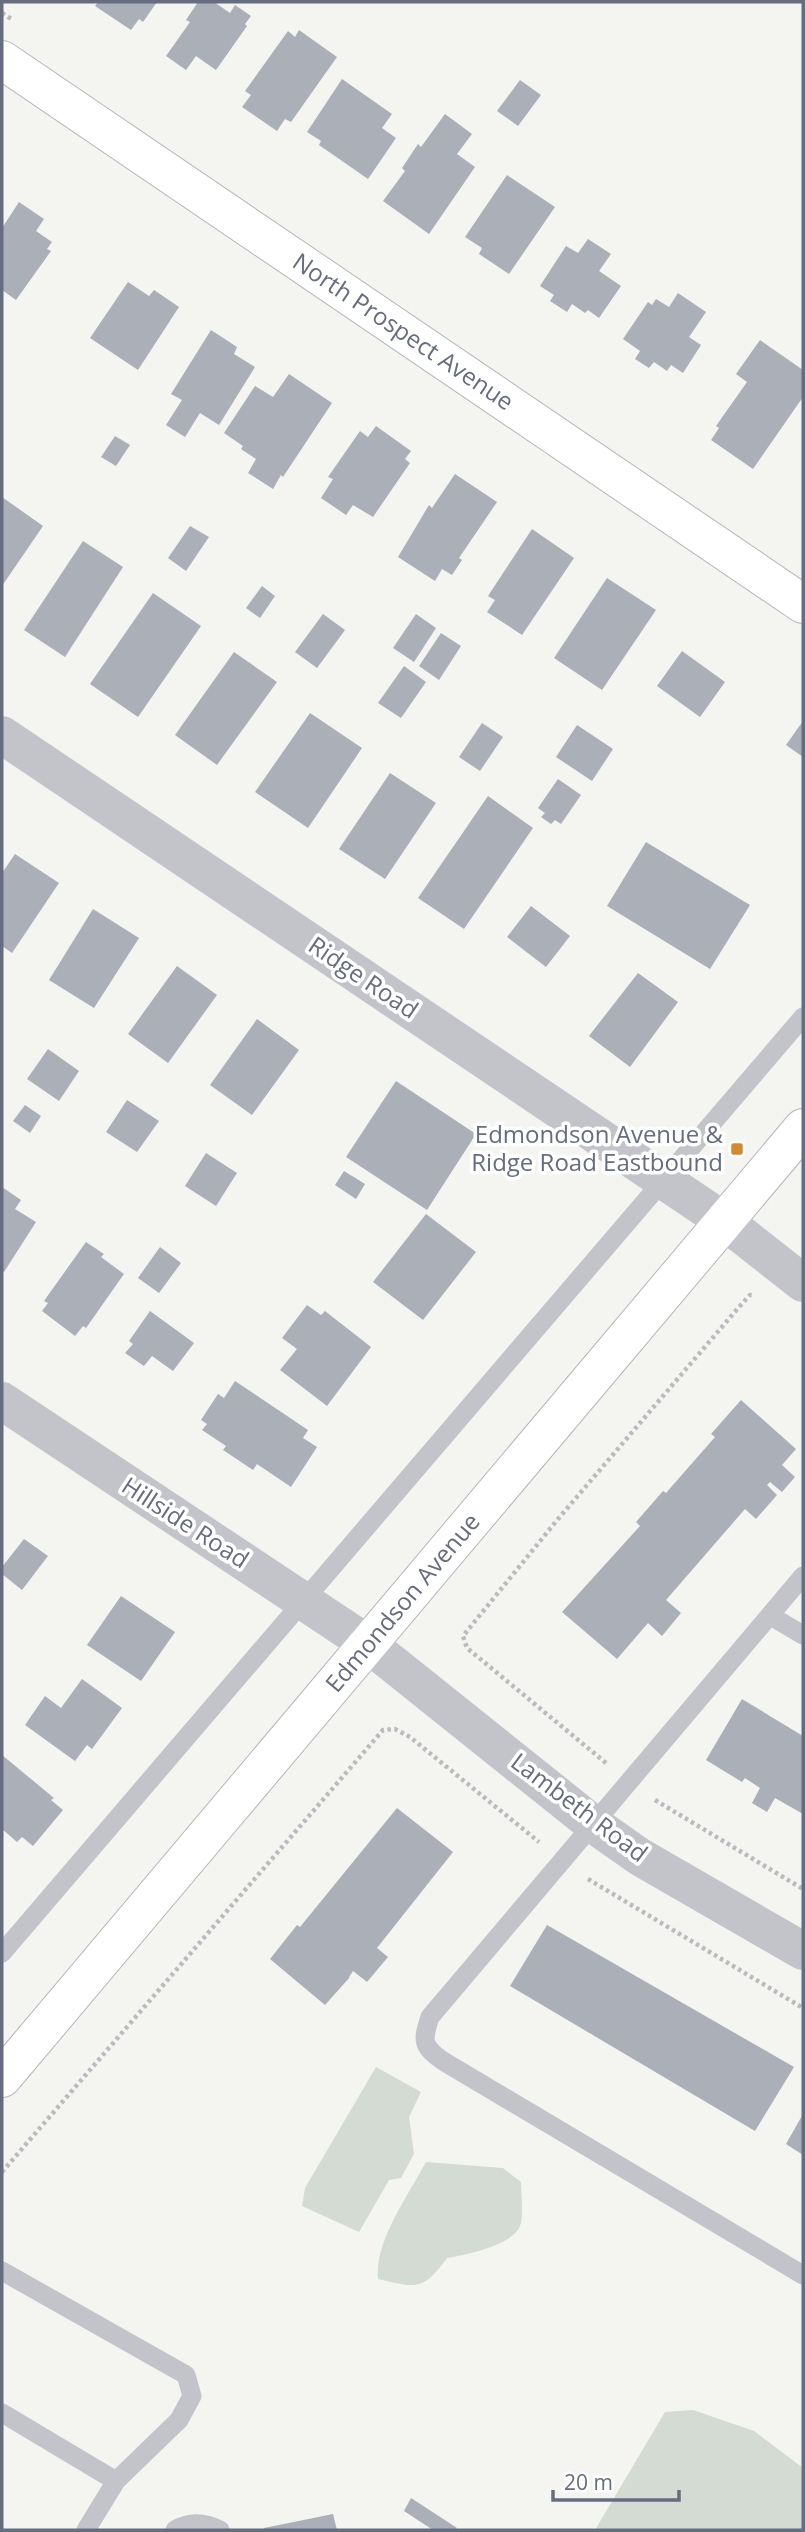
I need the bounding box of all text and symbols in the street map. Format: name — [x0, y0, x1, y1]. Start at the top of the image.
street label: North Prospect Avenue — [287, 244, 521, 417]
street label: Ridge Road — [303, 928, 425, 1026]
place label: Edmondson Avenue & Ridge Road Eastbound — [471, 1117, 724, 1178]
marker: Edmondson Avenue & Ridge Road Eastbound — [729, 1141, 745, 1157]
street label: Hillside Road — [116, 1468, 256, 1575]
street label: Edmondson Avenue — [317, 1505, 487, 1699]
street label: Lambeth Road — [505, 1745, 655, 1869]
scale bar — [553, 2458, 679, 2502]
text: 20 m — [564, 2468, 613, 2496]

